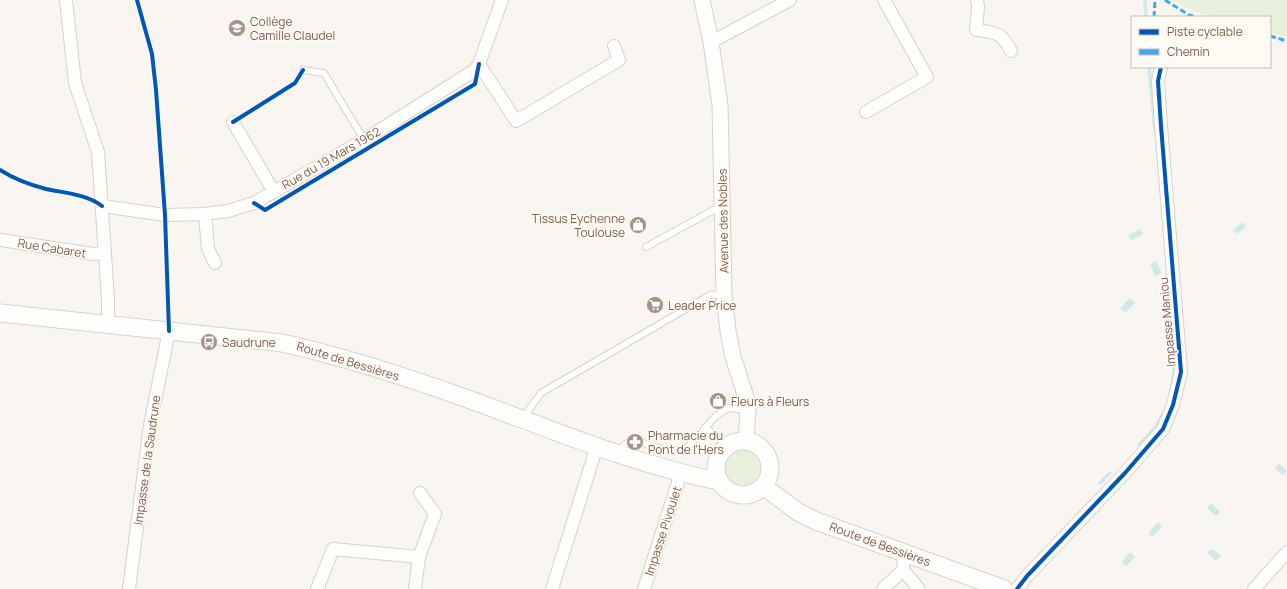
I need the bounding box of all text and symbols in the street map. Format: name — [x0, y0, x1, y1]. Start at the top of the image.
place label: Collège Camille Claudel — [250, 13, 335, 44]
legend — [1131, 16, 1271, 68]
school or university icon: Collège Camille Claudel — [227, 18, 247, 38]
text: Piste cyclable — [1167, 23, 1243, 40]
text: Chemin — [1167, 43, 1210, 60]
street label: Rue du 19 Mars 1962 — [279, 123, 384, 193]
street label: Avenue des Nobles — [714, 168, 732, 274]
place label: Tissus Eychenne Toulouse — [532, 210, 625, 241]
shop icon: Tissus Eychenne Toulouse — [628, 215, 648, 235]
street label: Rue Cabaret — [17, 234, 88, 262]
street label: Impasse Maniou — [1155, 277, 1179, 367]
supermarket icon: Leader Price — [645, 295, 665, 315]
place label: Leader Price — [668, 297, 736, 314]
bus stop icon: Saudrune — [199, 332, 219, 352]
place label: Saudrune — [222, 334, 276, 351]
street label: Route de Bessières — [295, 337, 401, 385]
shop icon: Fleurs à Fleurs — [708, 391, 728, 411]
place label: Fleurs à Fleurs — [731, 393, 809, 410]
street label: Impasse de la Saudrune — [129, 394, 165, 526]
place label: Pharmacie du Pont de l'Hers — [648, 427, 724, 458]
pharmacy icon: Pharmacie du Pont de l'Hers — [625, 432, 645, 452]
street label: Impasse Pivoulet — [640, 484, 686, 578]
street label: Route de Bessières — [827, 518, 933, 570]

